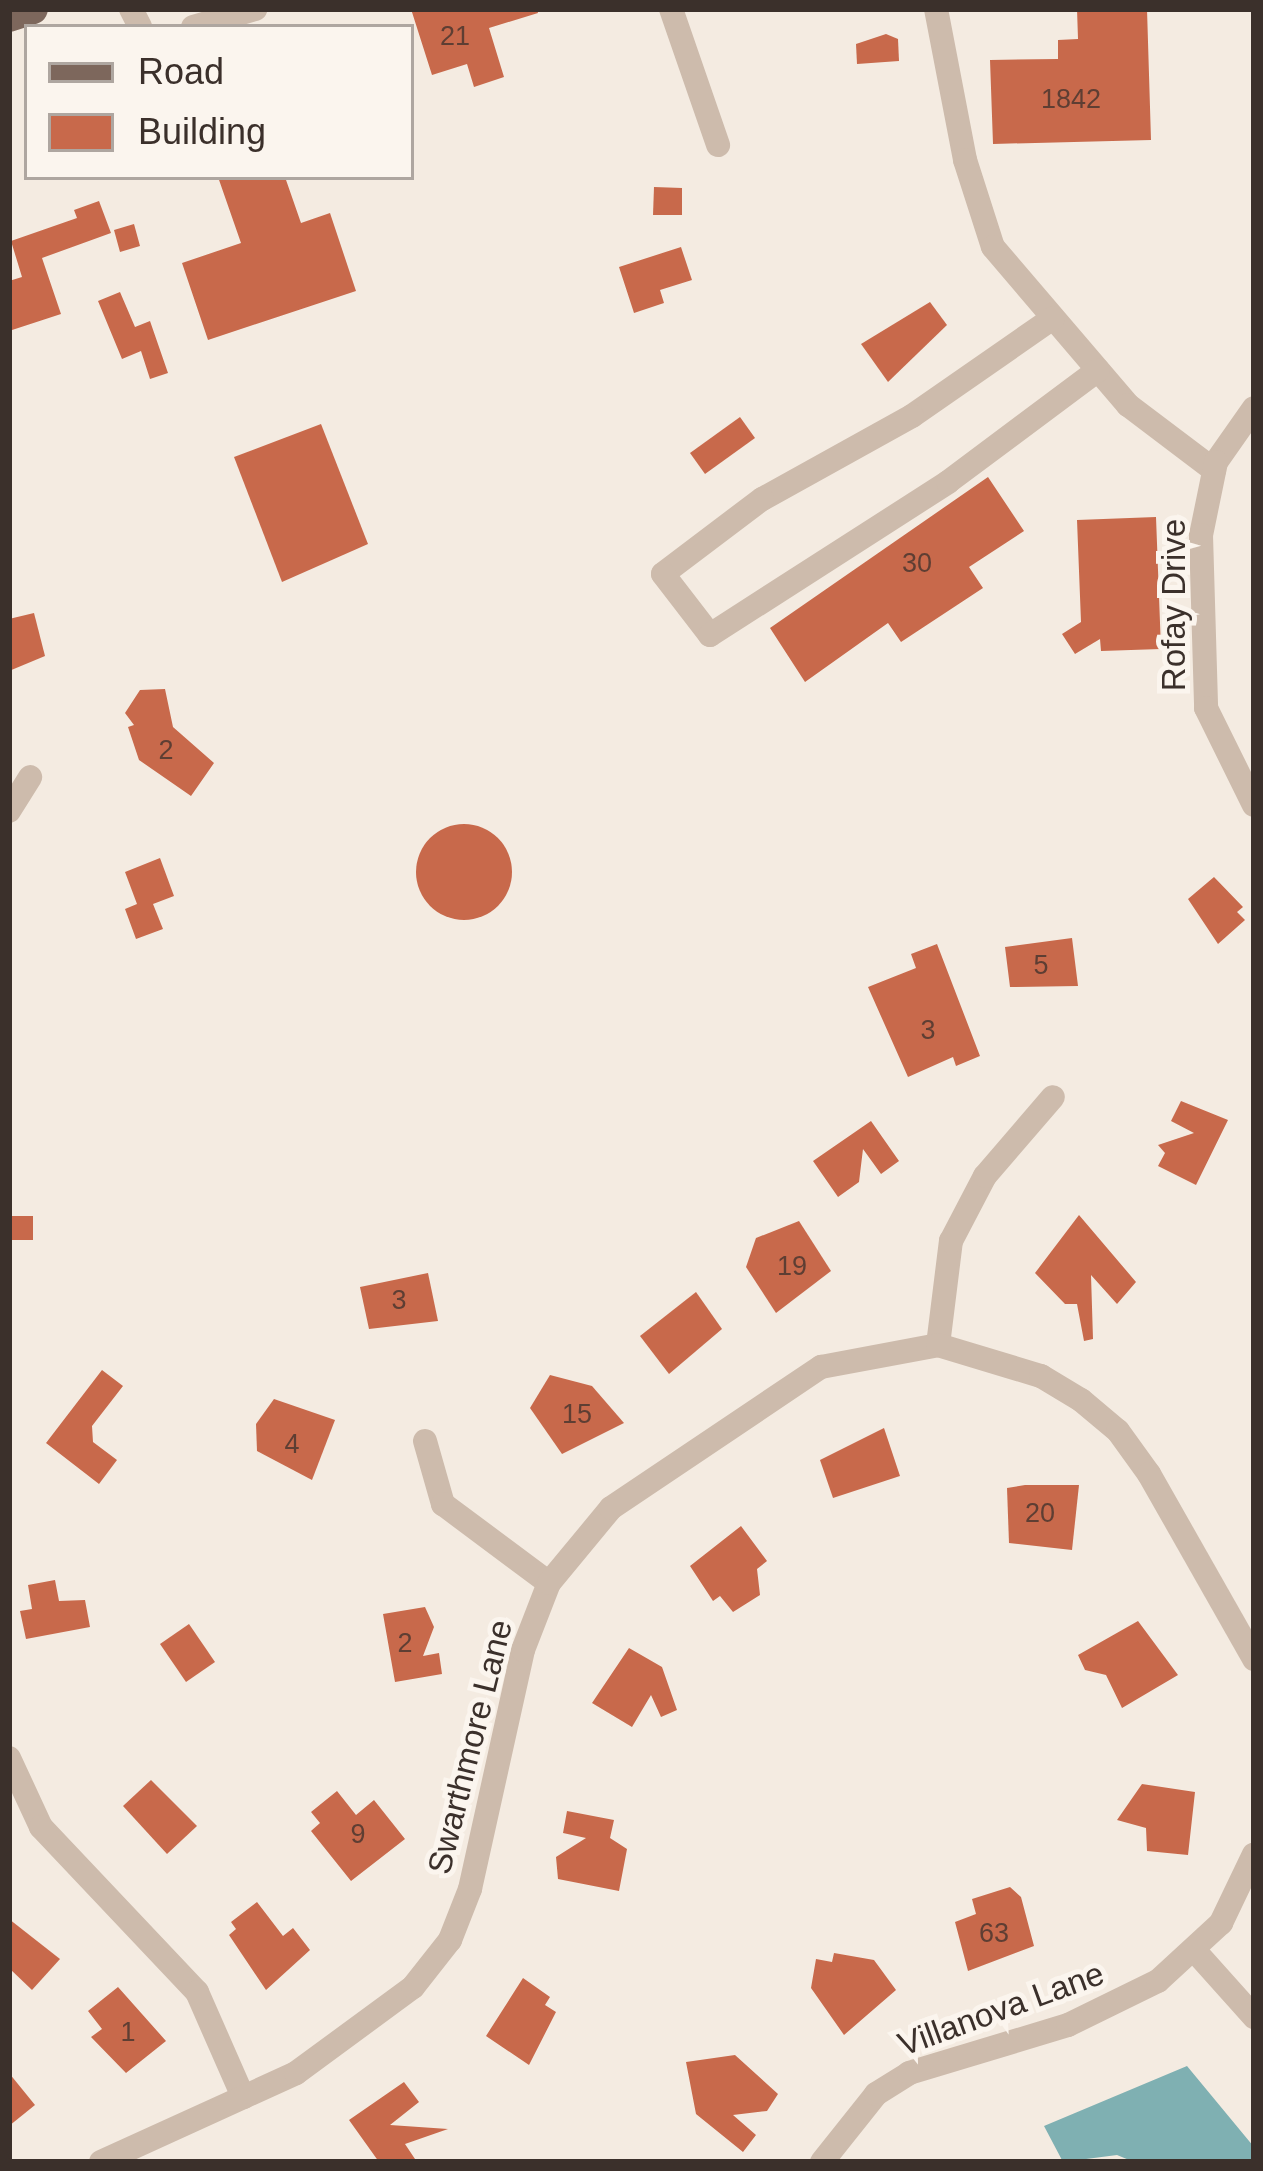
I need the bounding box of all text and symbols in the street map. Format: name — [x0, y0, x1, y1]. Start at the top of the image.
house number: 21 — [440, 21, 470, 53]
legend — [24, 24, 414, 180]
text: Road — [138, 51, 224, 92]
house number: 1842 — [1041, 84, 1101, 116]
text: Building — [138, 111, 266, 152]
street label: Rofay Drive — [1154, 519, 1194, 691]
house number: 30 — [902, 548, 932, 580]
house number: 2 — [158, 735, 174, 767]
house number: 5 — [1033, 950, 1049, 982]
house number: 3 — [920, 1015, 936, 1047]
house number: 19 — [777, 1251, 807, 1283]
house number: 3 — [391, 1285, 407, 1317]
house number: 15 — [562, 1399, 592, 1431]
house number: 4 — [284, 1429, 300, 1461]
house number: 20 — [1025, 1498, 1055, 1530]
street label: Swarthmore Lane — [419, 1616, 521, 1878]
house number: 2 — [397, 1628, 413, 1660]
house number: 9 — [350, 1819, 366, 1851]
house number: 63 — [979, 1918, 1009, 1950]
street label: Villanova Lane — [893, 1953, 1109, 2065]
house number: 1 — [120, 2017, 136, 2049]

